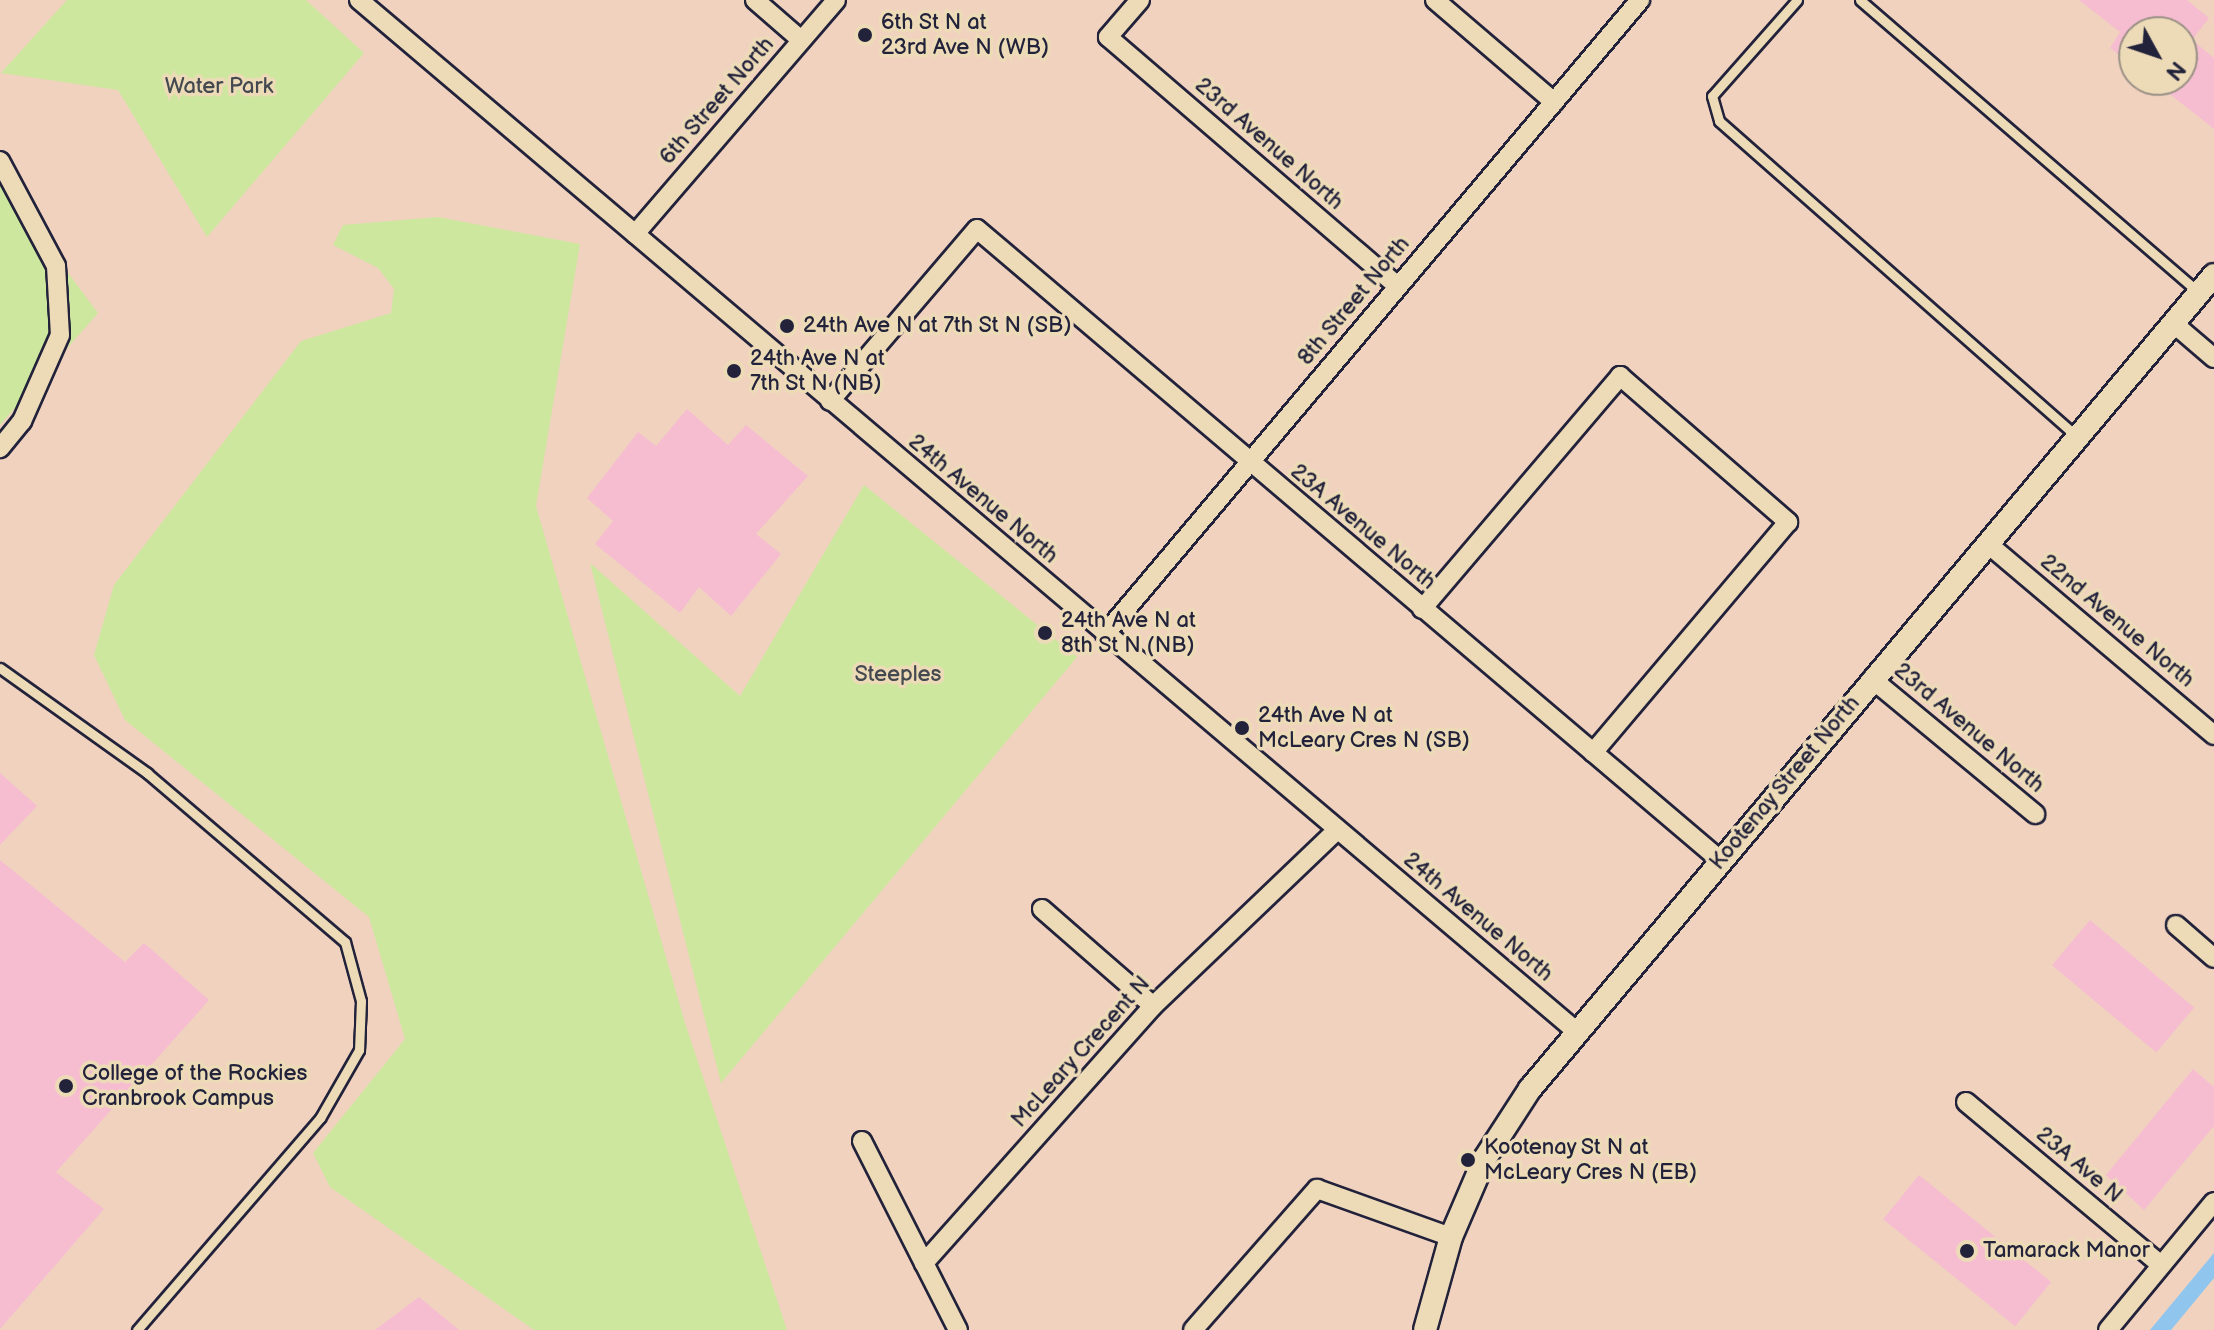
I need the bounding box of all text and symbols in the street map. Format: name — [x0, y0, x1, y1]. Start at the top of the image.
place label: 6th St N at 23rd Ave N (WB) — [881, 9, 1049, 60]
north arrow — [2118, 16, 2198, 96]
marker: 6th St N at 23rd Ave N (WB) — [856, 26, 874, 44]
street label: 6th Street North — [654, 32, 780, 170]
text: N — [2160, 55, 2191, 85]
street label: 23rd Avenue North — [1189, 72, 1349, 216]
park label: Water Park — [165, 74, 273, 100]
street label: 8th Street North — [1292, 231, 1416, 371]
place label: 24th Ave N at 7th St N (SB) — [803, 313, 1072, 339]
marker: 24th Ave N at 7th St N (SB) — [778, 317, 796, 335]
place label: 24th Ave N at 7th St N (NB) — [750, 345, 885, 396]
marker: 24th Ave N at 7th St N (NB) — [725, 362, 743, 380]
street label: 24th Avenue North — [903, 429, 1063, 569]
street label: 23A Avenue North — [1285, 459, 1441, 595]
street label: 22nd Avenue North — [2035, 549, 2199, 693]
place label: 24th Ave N at 8th St N (NB) — [1061, 607, 1196, 658]
marker: 24th Ave N at 8th St N (NB) — [1036, 624, 1054, 642]
street label: 23rd Avenue North — [1888, 657, 2050, 799]
park label: Steeples — [855, 662, 941, 688]
street label: Kootenay Street North — [1704, 690, 1866, 876]
place label: 24th Ave N at McLeary Cres N (SB) — [1258, 702, 1471, 754]
marker: 24th Ave N at McLeary Cres N (SB) — [1233, 719, 1251, 737]
street label: 24th Avenue North — [1398, 847, 1558, 987]
street label: McLeary Crecent N — [1006, 970, 1156, 1134]
place label: College of the Rockies Cranbrook Campus — [82, 1060, 307, 1112]
marker: College of the Rockies Cranbrook Campus — [57, 1077, 75, 1095]
street label: 23A Ave N — [2031, 1121, 2127, 1209]
place label: Kootenay St N at McLeary Cres N (EB) — [1484, 1134, 1698, 1186]
marker: Kootenay St N at McLeary Cres N (EB) — [1459, 1151, 1477, 1169]
place label: Tamarack Manor — [1983, 1238, 2150, 1264]
marker: Tamarack Manor — [1958, 1242, 1976, 1260]

